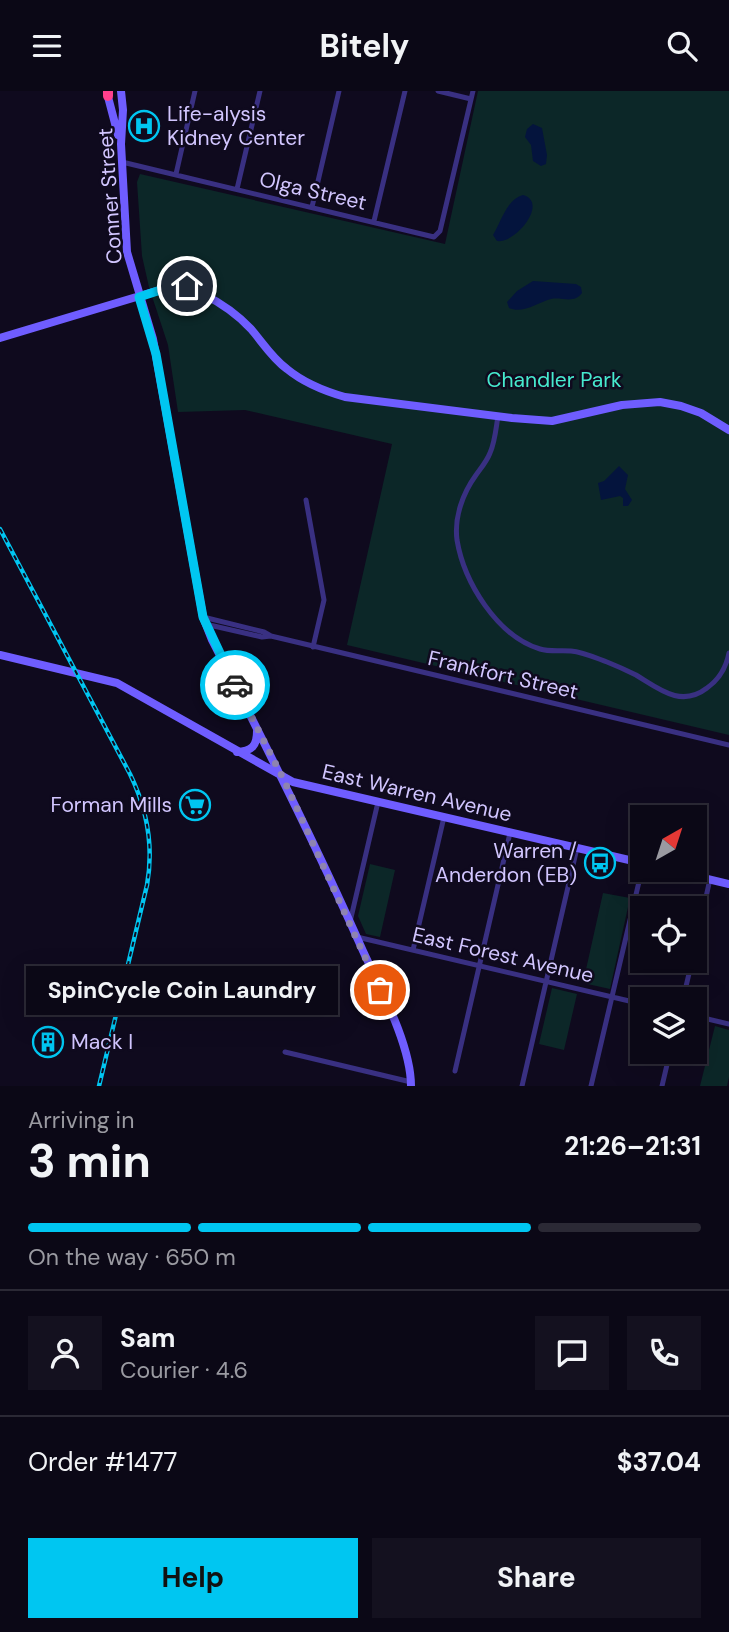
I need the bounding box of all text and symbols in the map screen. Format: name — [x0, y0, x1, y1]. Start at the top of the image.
text: Bitely — [320, 25, 409, 67]
icon: menu — [28, 27, 66, 65]
icon: search — [663, 27, 701, 65]
place label: Life-alysis Kidney Center — [167, 100, 305, 152]
hospital icon: Life-alysis Kidney Center — [127, 109, 161, 143]
street label: Conner Street — [91, 127, 129, 265]
street label: Olga Street — [257, 165, 369, 217]
pin — [157, 256, 217, 316]
icon: home — [168, 267, 206, 305]
park label: Chandler Park — [486, 366, 622, 394]
street label: Frankfort Street — [425, 644, 581, 706]
courier — [200, 650, 270, 720]
icon: car — [216, 666, 254, 704]
street label: East Warren Avenue — [319, 758, 515, 828]
supermarket icon: Forman Mills — [178, 788, 212, 822]
place label: Forman Mills — [51, 791, 172, 819]
north arrow — [630, 805, 707, 882]
map controls — [630, 805, 707, 1064]
place label: Warren / Anderdon (EB) — [435, 837, 577, 889]
bus stop icon: Warren / Anderdon (EB) — [583, 846, 617, 880]
button: locate — [630, 896, 707, 973]
street label: East Forest Avenue — [410, 921, 596, 989]
pin — [350, 960, 410, 1020]
callout: SpinCycle Coin Laundry — [26, 965, 338, 1014]
icon: bag — [361, 971, 399, 1009]
text: SpinCycle Coin Laundry — [48, 975, 316, 1005]
button: layers — [630, 987, 707, 1064]
building icon: Mack I — [31, 1025, 65, 1059]
place label: Mack I — [71, 1028, 133, 1056]
text: Arriving in — [28, 1105, 134, 1135]
text: 21:26–21:31 — [564, 1129, 701, 1163]
text: 3 min — [28, 1131, 151, 1191]
text: On the way · 650 m — [28, 1242, 236, 1272]
button: person — [28, 1316, 102, 1390]
button: chat — [535, 1316, 609, 1390]
button: phone — [627, 1316, 701, 1390]
text: Sam — [120, 1321, 175, 1355]
text: Courier · 4.6 — [120, 1355, 248, 1385]
text: Order #1477 — [28, 1445, 177, 1479]
text: $37.04 — [617, 1445, 701, 1479]
button: Help — [28, 1538, 358, 1618]
button: Share — [372, 1538, 701, 1618]

